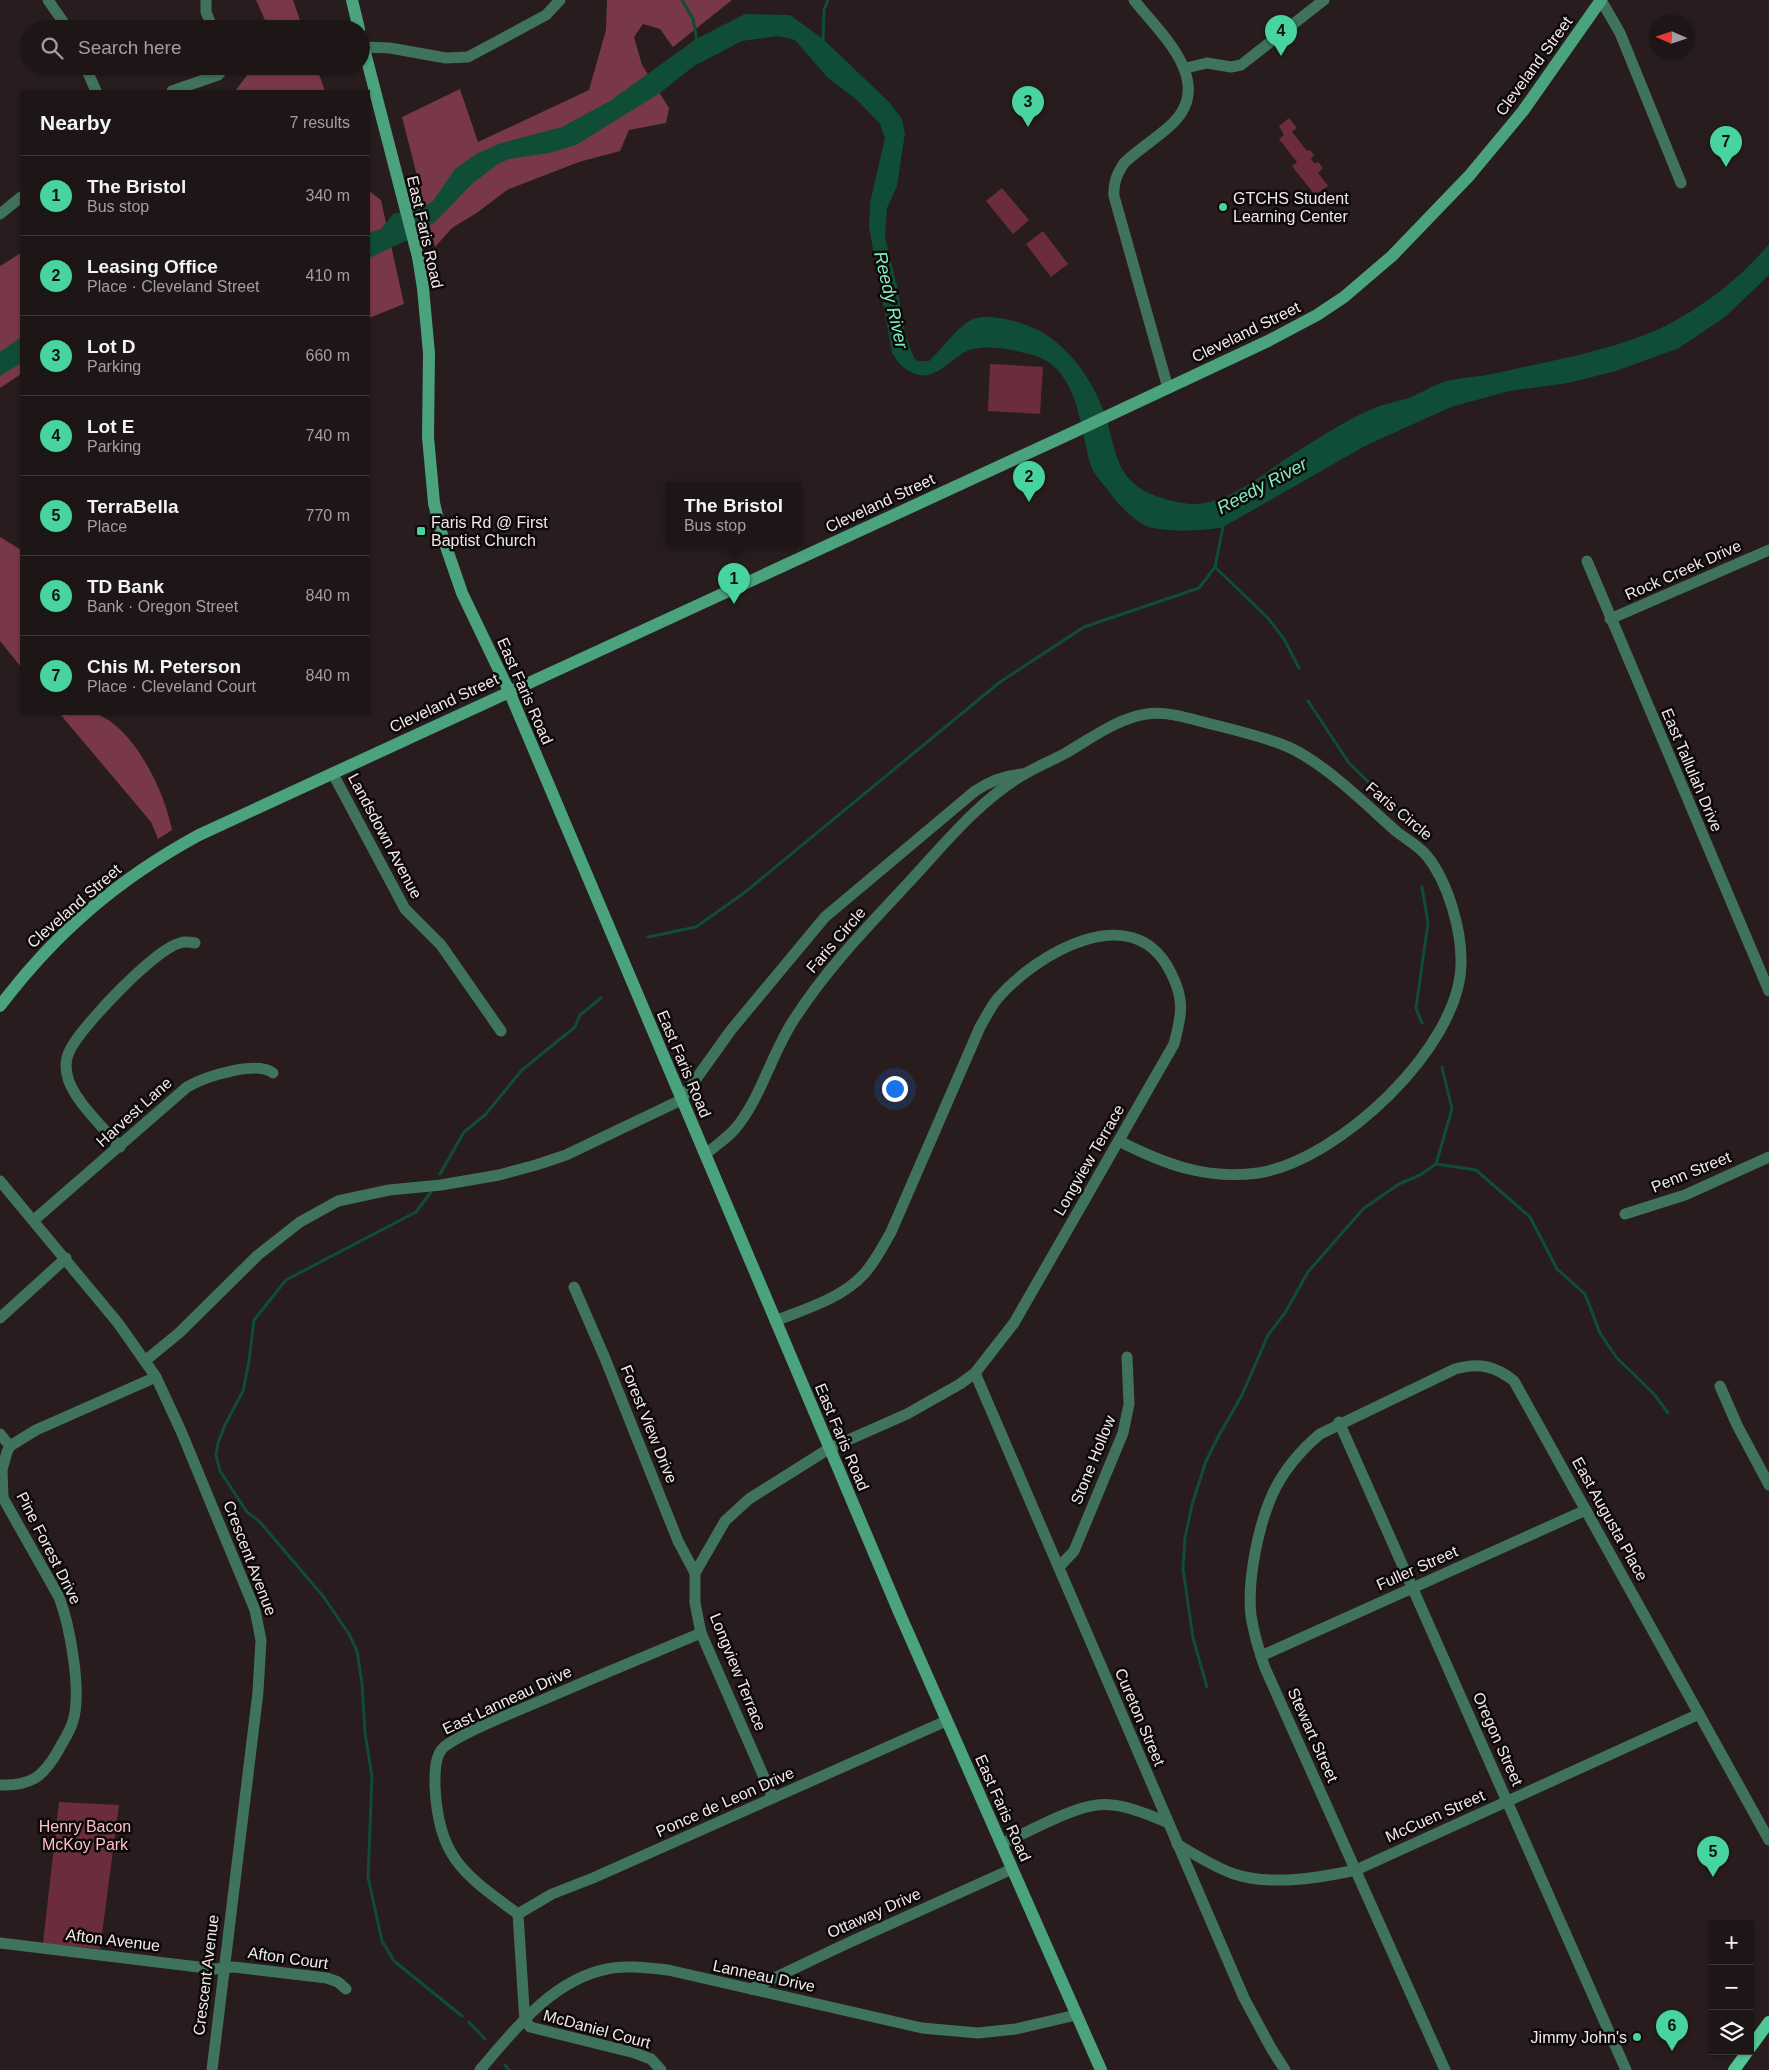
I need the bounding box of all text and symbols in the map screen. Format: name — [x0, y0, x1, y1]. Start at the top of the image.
street label: Cleveland Street — [1492, 13, 1576, 119]
pin: 4 — [1265, 15, 1297, 56]
north arrow — [1649, 15, 1694, 60]
search box — [20, 20, 370, 75]
icon: search — [38, 34, 66, 62]
text: Search here — [78, 37, 182, 58]
pin: 3 — [1012, 86, 1044, 127]
text: Nearby — [40, 111, 111, 134]
text: 7 results — [290, 114, 350, 131]
pin: 7 — [1710, 126, 1742, 167]
street label: East Faris Road — [404, 174, 446, 290]
text: The Bristol — [87, 176, 186, 197]
text: 1 — [52, 187, 60, 204]
text: 340 m — [306, 187, 350, 204]
place label: GTCHS Student Learning Center — [1233, 190, 1349, 225]
text: Bus stop — [87, 198, 149, 215]
marker: GTCHS Student Learning Center — [1217, 201, 1229, 213]
water label: Reedy River — [870, 249, 912, 351]
text: Leasing Office — [87, 256, 218, 277]
text: 2 — [52, 267, 60, 284]
text: 410 m — [306, 267, 350, 284]
text: Place · Cleveland Street — [87, 278, 260, 295]
street label: Cleveland Street — [1189, 298, 1303, 366]
text: Lot D — [87, 336, 136, 357]
text: 3 — [52, 347, 60, 364]
text: 660 m — [306, 347, 350, 364]
text: Parking — [87, 358, 141, 375]
text: Lot E — [87, 416, 135, 437]
text: 4 — [52, 427, 60, 444]
text: 740 m — [306, 427, 350, 444]
text: Parking — [87, 438, 141, 455]
water label: Reedy River — [1214, 453, 1311, 518]
pin: 2 — [1013, 461, 1045, 502]
street label: Cleveland Street — [823, 470, 938, 536]
popup — [666, 482, 801, 547]
text: The Bristol — [684, 495, 783, 516]
text: TerraBella — [87, 496, 179, 517]
text: 5 — [52, 507, 60, 524]
text: 770 m — [306, 507, 350, 524]
place label: Faris Rd @ First Baptist Church — [431, 514, 548, 549]
text: Bus stop — [684, 517, 746, 534]
text: Place — [87, 518, 127, 535]
marker: Faris Rd @ First Baptist Church — [415, 525, 427, 537]
street label: Rock Creek Drive — [1622, 537, 1744, 603]
pin: 1 — [718, 563, 750, 604]
text: TD Bank — [87, 576, 164, 597]
text: 6 — [52, 587, 60, 604]
text: 840 m — [306, 587, 350, 604]
text: Bank · Oregon Street — [87, 598, 238, 615]
street label: East Faris Road — [494, 635, 556, 747]
text: Chis M. Peterson — [87, 656, 241, 677]
text: 7 — [52, 667, 60, 684]
text: 840 m — [306, 667, 350, 684]
street label: Cleveland Street — [387, 670, 502, 736]
text: Place · Cleveland Court — [87, 678, 256, 695]
street label: East Tallulah Drive — [1658, 706, 1726, 834]
street label: Landsdown Avenue — [345, 770, 425, 902]
street label: Faris Circle — [1363, 778, 1436, 844]
street label: Cleveland Street — [24, 860, 125, 951]
street label: Faris Circle — [803, 904, 869, 976]
street label: East Faris Road — [654, 1008, 714, 1120]
street label: Harvest Lane — [93, 1074, 175, 1150]
your location — [882, 1076, 908, 1102]
street label: Longview Terrace — [1050, 1101, 1128, 1218]
street label: Penn Street — [1649, 1148, 1734, 1196]
street label: Forest View Drive — [618, 1362, 681, 1486]
street label: East Faris Road — [812, 1381, 872, 1493]
street label: Stone Hollow — [1067, 1413, 1119, 1507]
street label: East Augusta Place — [1569, 1454, 1651, 1584]
street label: Pine Forest Drive — [13, 1489, 85, 1607]
street label: Crescent Avenue — [220, 1498, 280, 1618]
street label: Fuller Street — [1374, 1542, 1461, 1593]
street label: Longview Terrace — [707, 1611, 769, 1733]
street label: East Lanneau Drive — [440, 1663, 574, 1737]
street label: Cureton Street — [1112, 1666, 1168, 1769]
street label: Stewart Street — [1285, 1685, 1342, 1785]
street label: Oregon Street — [1470, 1690, 1526, 1789]
street label: East Faris Road — [972, 1752, 1034, 1864]
street label: Ponce de Leon Drive — [653, 1764, 797, 1840]
street label: McCuen Street — [1383, 1786, 1488, 1845]
park label: Henry Bacon McKoy Park — [39, 1818, 131, 1853]
pin: 5 — [1697, 1836, 1729, 1877]
street label: Ottaway Drive — [825, 1885, 923, 1941]
street label: Crescent Avenue — [190, 1914, 222, 2036]
map controls — [1709, 1920, 1754, 2055]
button: + — [1709, 1920, 1754, 1965]
street label: Afton Avenue — [65, 1926, 161, 1954]
street label: Afton Court — [247, 1944, 330, 1972]
street label: Lanneau Drive — [711, 1957, 817, 1995]
button: − — [1709, 1965, 1754, 2010]
street label: McDaniel Court — [542, 2007, 653, 2052]
pin: 6 — [1656, 2010, 1688, 2051]
button: layers — [1709, 2010, 1754, 2055]
place label: Jimmy John's — [1531, 2029, 1627, 2046]
marker: Jimmy John's — [1631, 2031, 1643, 2043]

